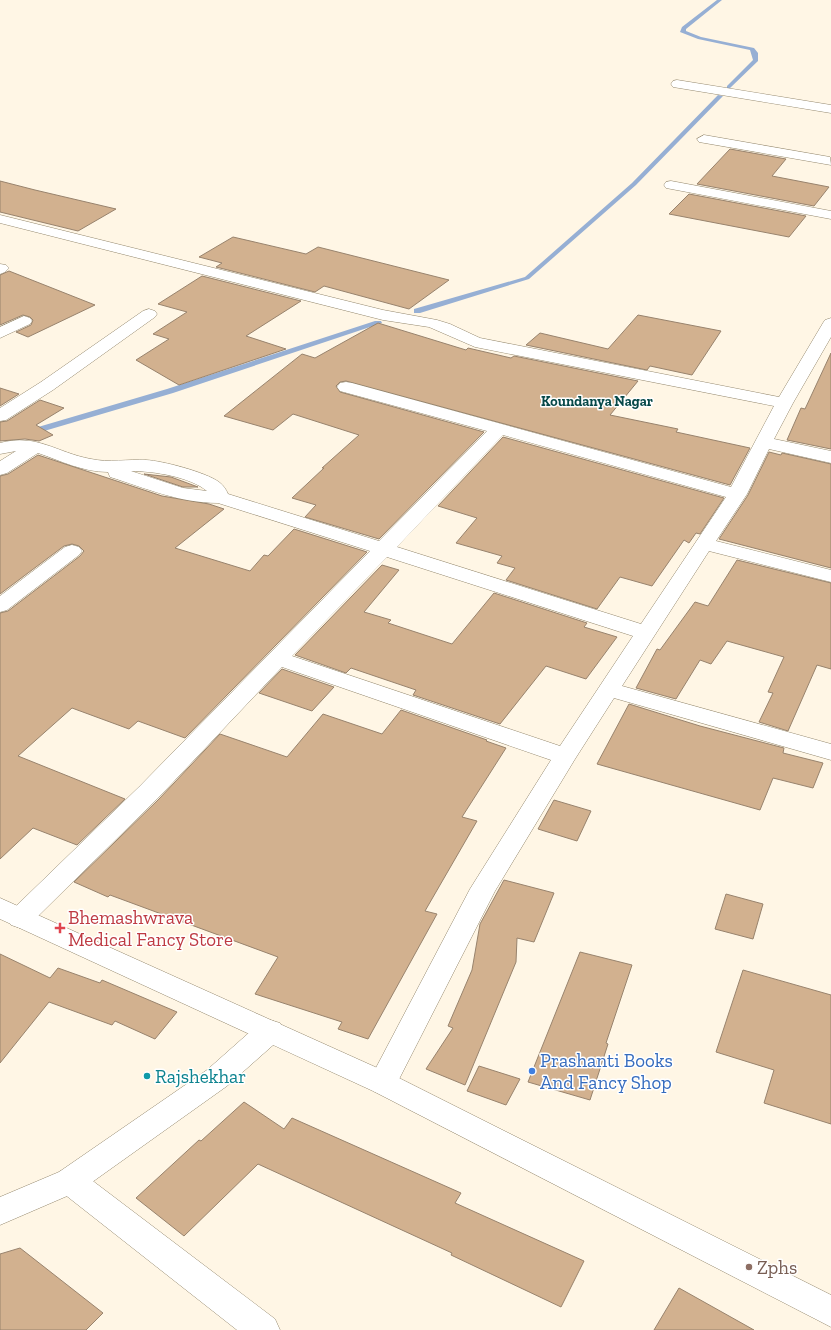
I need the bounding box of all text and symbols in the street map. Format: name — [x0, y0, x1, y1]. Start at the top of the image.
district label: Koundanya Nagar — [541, 393, 653, 410]
place label: Bhemashwrava Medical Fancy Store — [68, 906, 233, 951]
marker: Bhemashwrava Medical Fancy Store — [55, 923, 65, 933]
place label: Prashanti Books And Fancy Shop — [540, 1049, 673, 1094]
place label: Rajshekhar — [155, 1065, 246, 1088]
marker: Prashanti Books And Fancy Shop — [527, 1066, 537, 1076]
marker: Rajshekhar — [142, 1071, 152, 1081]
place label: Zphs — [757, 1256, 797, 1279]
marker: Zphs — [744, 1262, 754, 1272]

